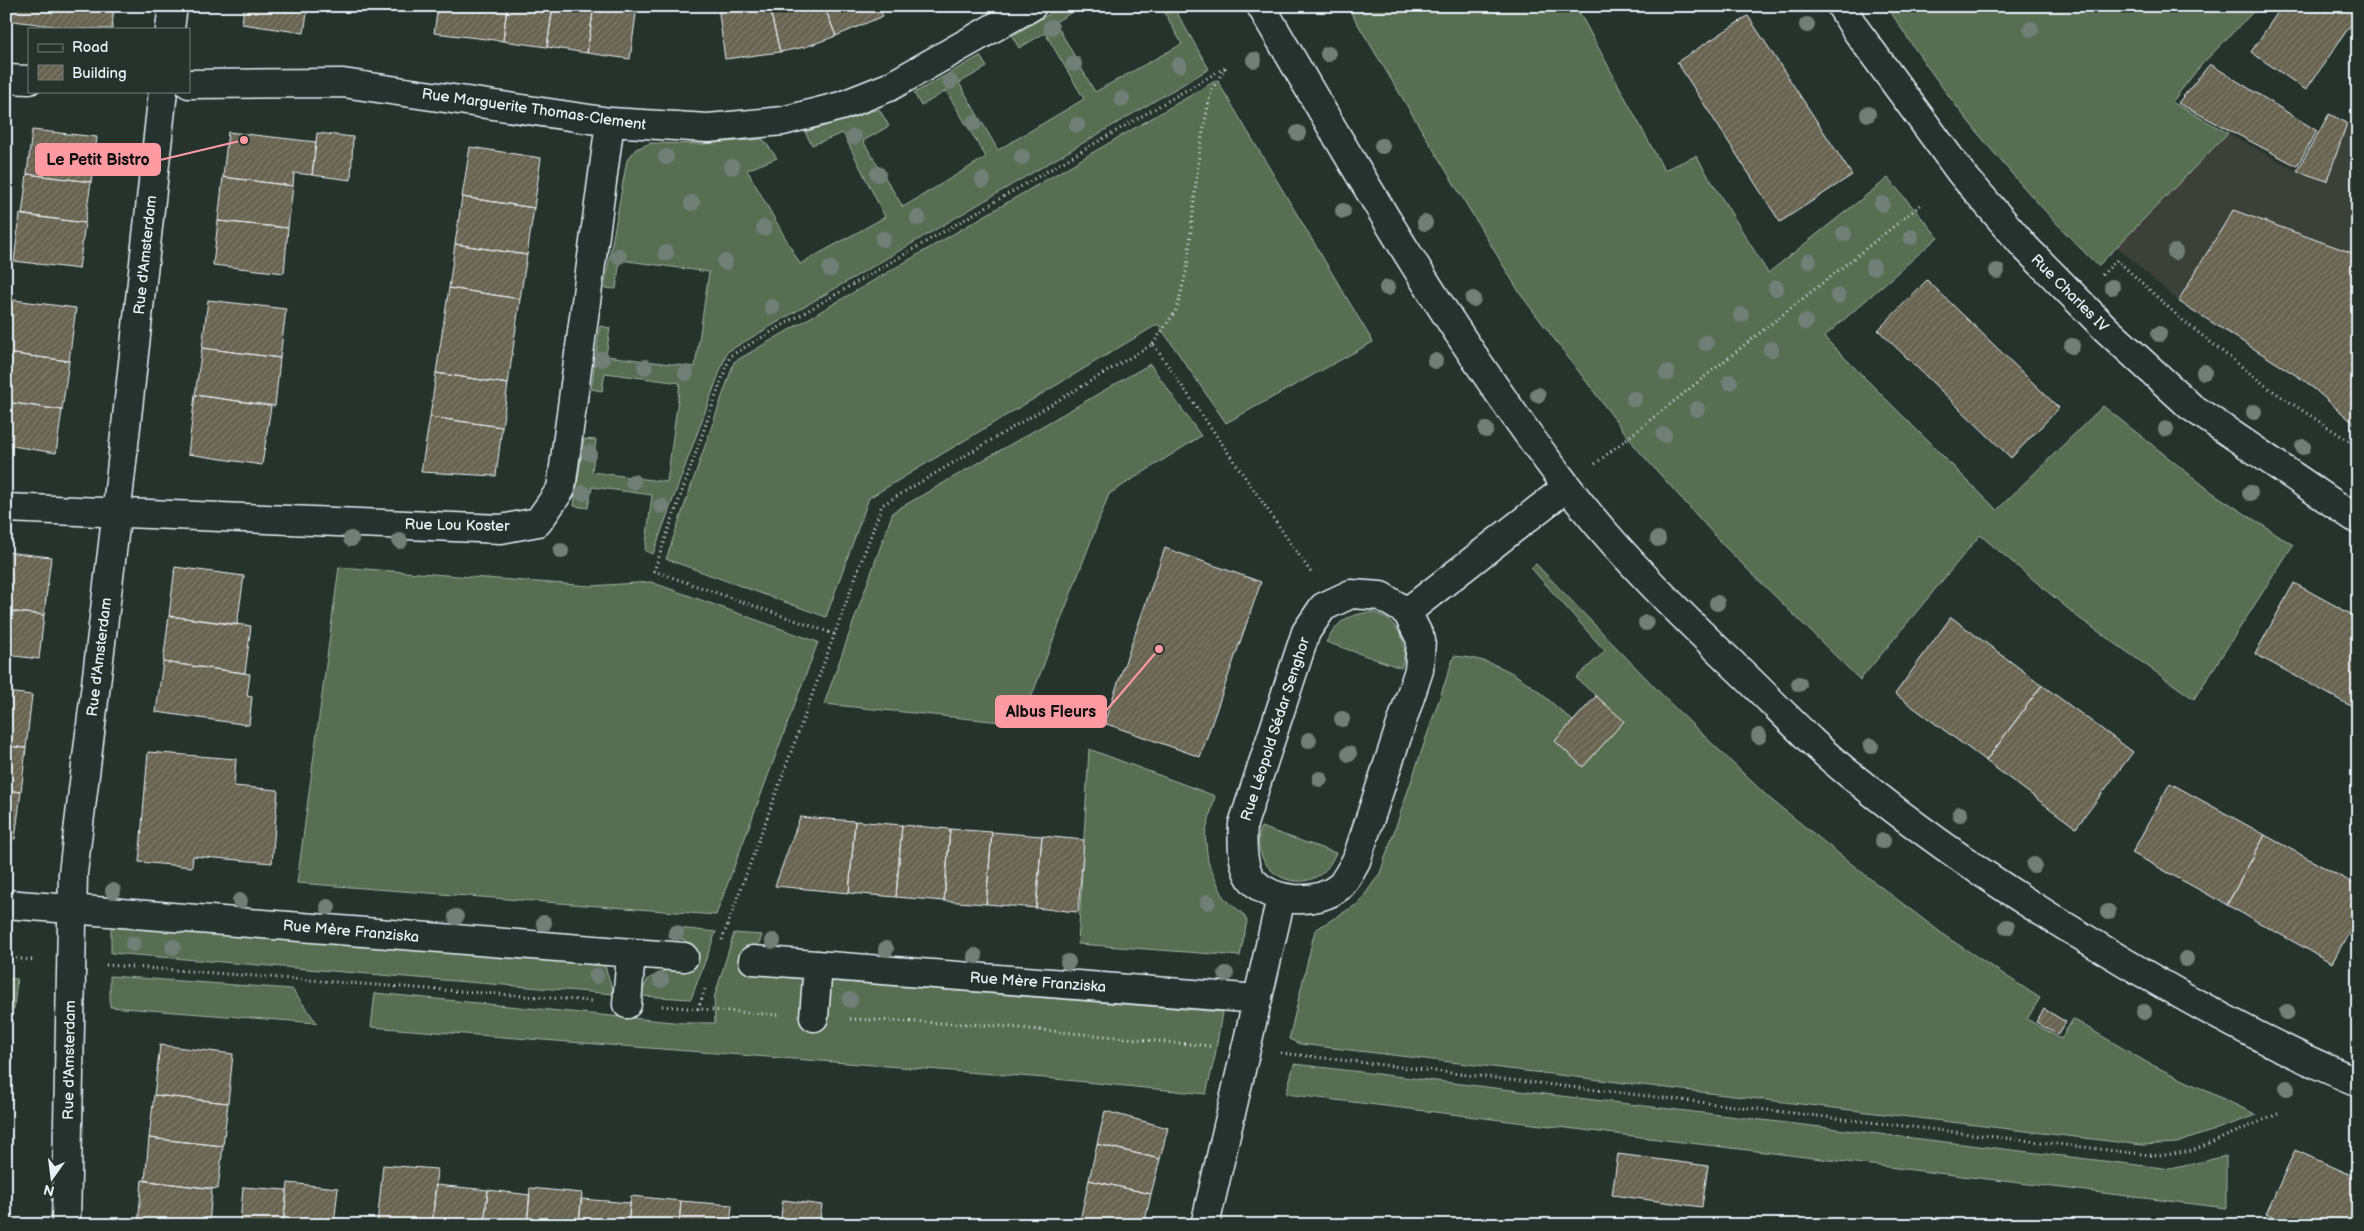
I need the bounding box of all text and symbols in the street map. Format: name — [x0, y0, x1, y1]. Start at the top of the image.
legend — [28, 28, 190, 92]
text: Road — [72, 38, 108, 57]
text: Building — [72, 64, 127, 83]
street label: Rue Marguerite Thomas-Clement — [421, 84, 648, 135]
callout: Le Petit Bistro — [36, 144, 160, 175]
text: Le Petit Bistro — [46, 151, 150, 170]
street label: Rue d'Amsterdam — [130, 195, 161, 316]
street label: Rue Charles IV — [2027, 250, 2113, 337]
street label: Rue Lou Koster — [404, 515, 510, 536]
street label: Rue d'Amsterdam — [83, 597, 116, 718]
street label: Rue Léopold Sédar Senghor — [1237, 634, 1314, 823]
callout: Albus Fleurs — [996, 696, 1106, 727]
text: Albus Fleurs — [1005, 703, 1096, 722]
street label: Rue Mère Franziska — [282, 916, 420, 947]
street label: Rue Mère Franziska — [969, 968, 1107, 997]
street label: Rue d'Amsterdam — [59, 1000, 80, 1120]
north arrow — [28, 1154, 78, 1204]
text: N — [42, 1181, 56, 1200]

